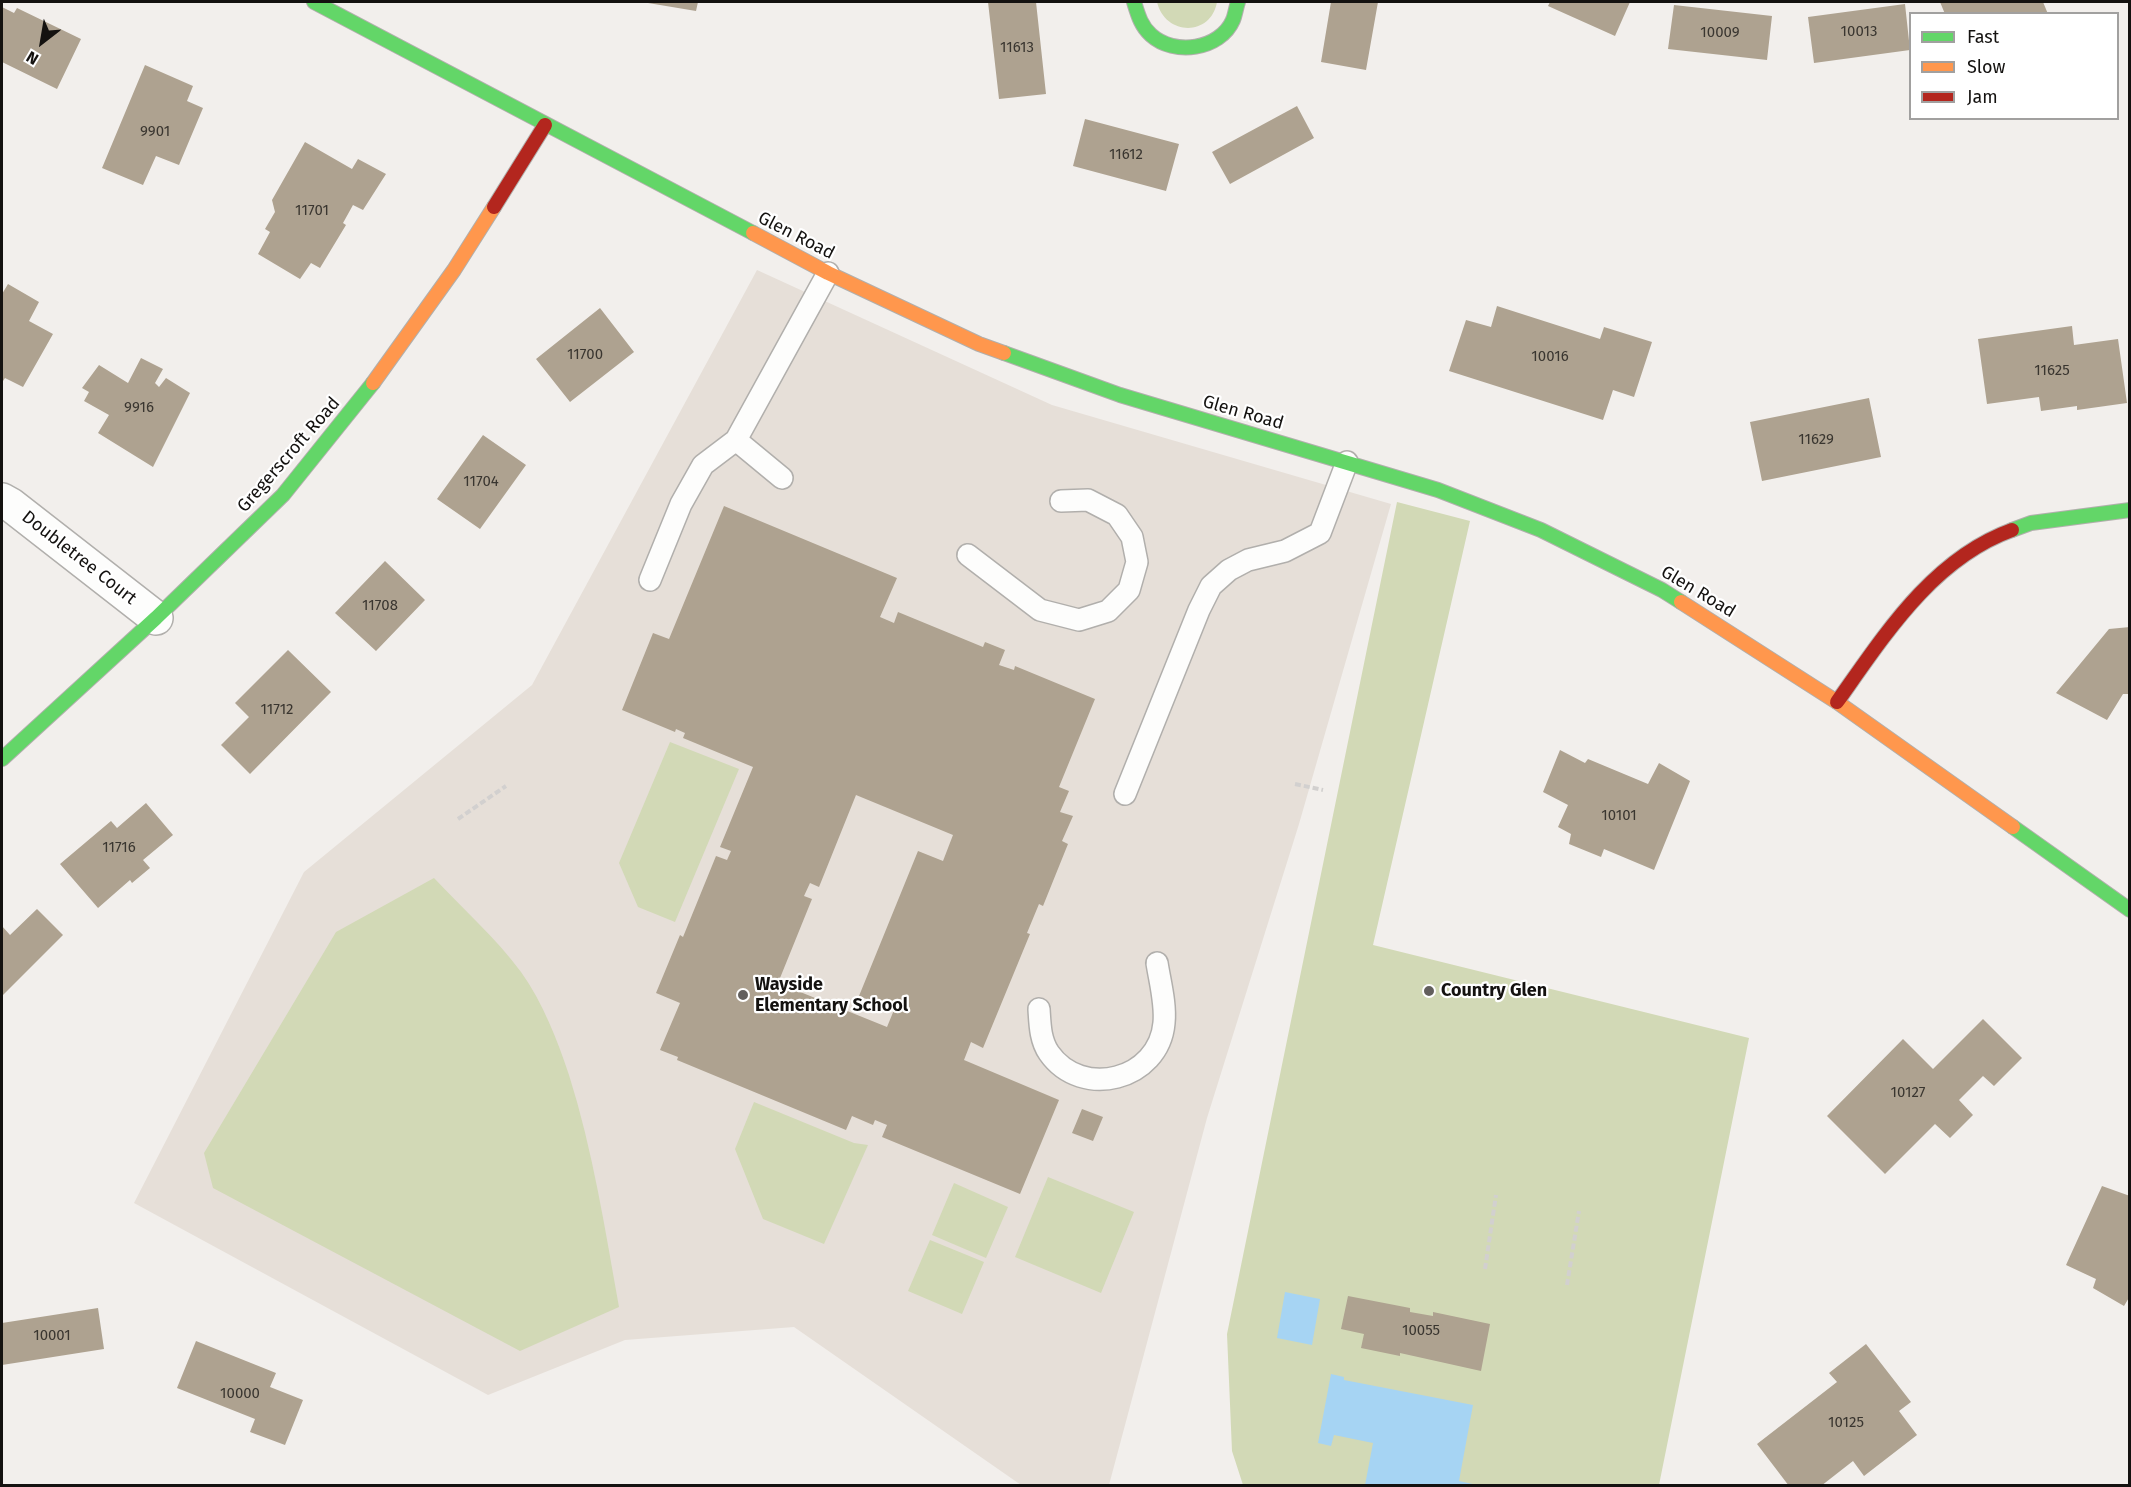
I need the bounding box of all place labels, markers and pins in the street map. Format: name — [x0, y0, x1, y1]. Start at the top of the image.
place label: Wayside Elementary School — [755, 974, 908, 1016]
place label: Country Glen — [1441, 980, 1547, 1002]
marker: Country Glen — [1422, 984, 1436, 998]
marker: Wayside Elementary School — [736, 988, 750, 1002]

